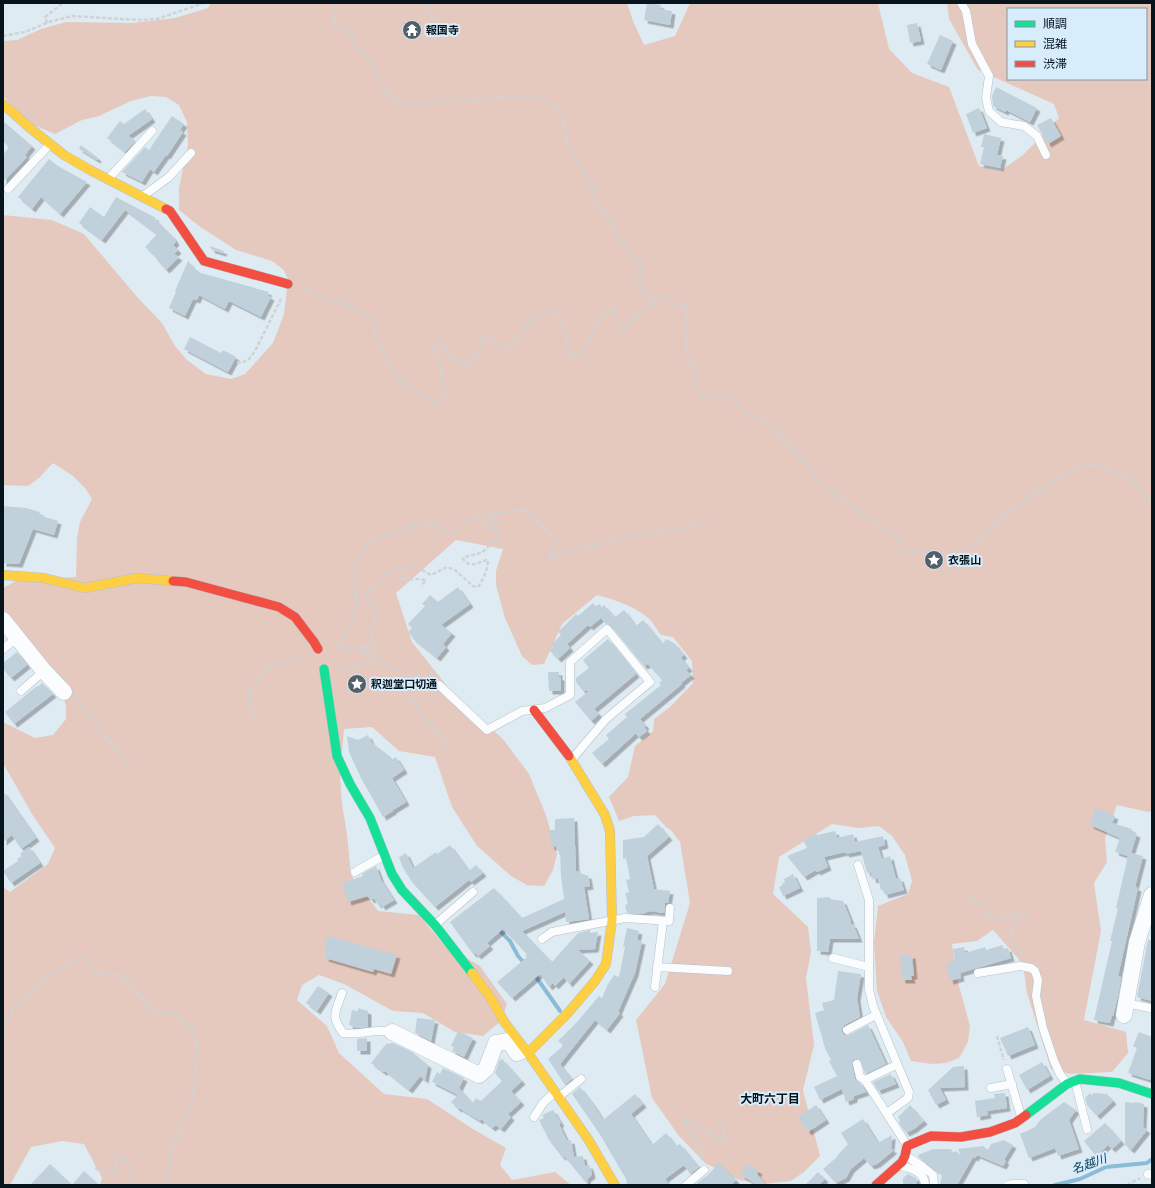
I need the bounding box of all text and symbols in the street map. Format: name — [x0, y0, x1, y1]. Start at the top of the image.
legend — [1007, 8, 1147, 80]
text: 順調 — [1043, 17, 1067, 33]
temple icon: 報国寺 — [401, 19, 423, 41]
place label: 報国寺 — [426, 24, 459, 38]
text: 混雑 — [1043, 37, 1067, 53]
text: 渋滞 — [1043, 57, 1067, 73]
place icon: 衣張山 — [923, 549, 945, 571]
place label: 衣張山 — [948, 554, 981, 568]
place icon: 釈迦堂口切通 — [346, 673, 368, 695]
place label: 釈迦堂口切通 — [371, 678, 437, 692]
district label: 大町六丁目 — [740, 1092, 800, 1108]
water label: 名越川 — [1070, 1151, 1111, 1178]

